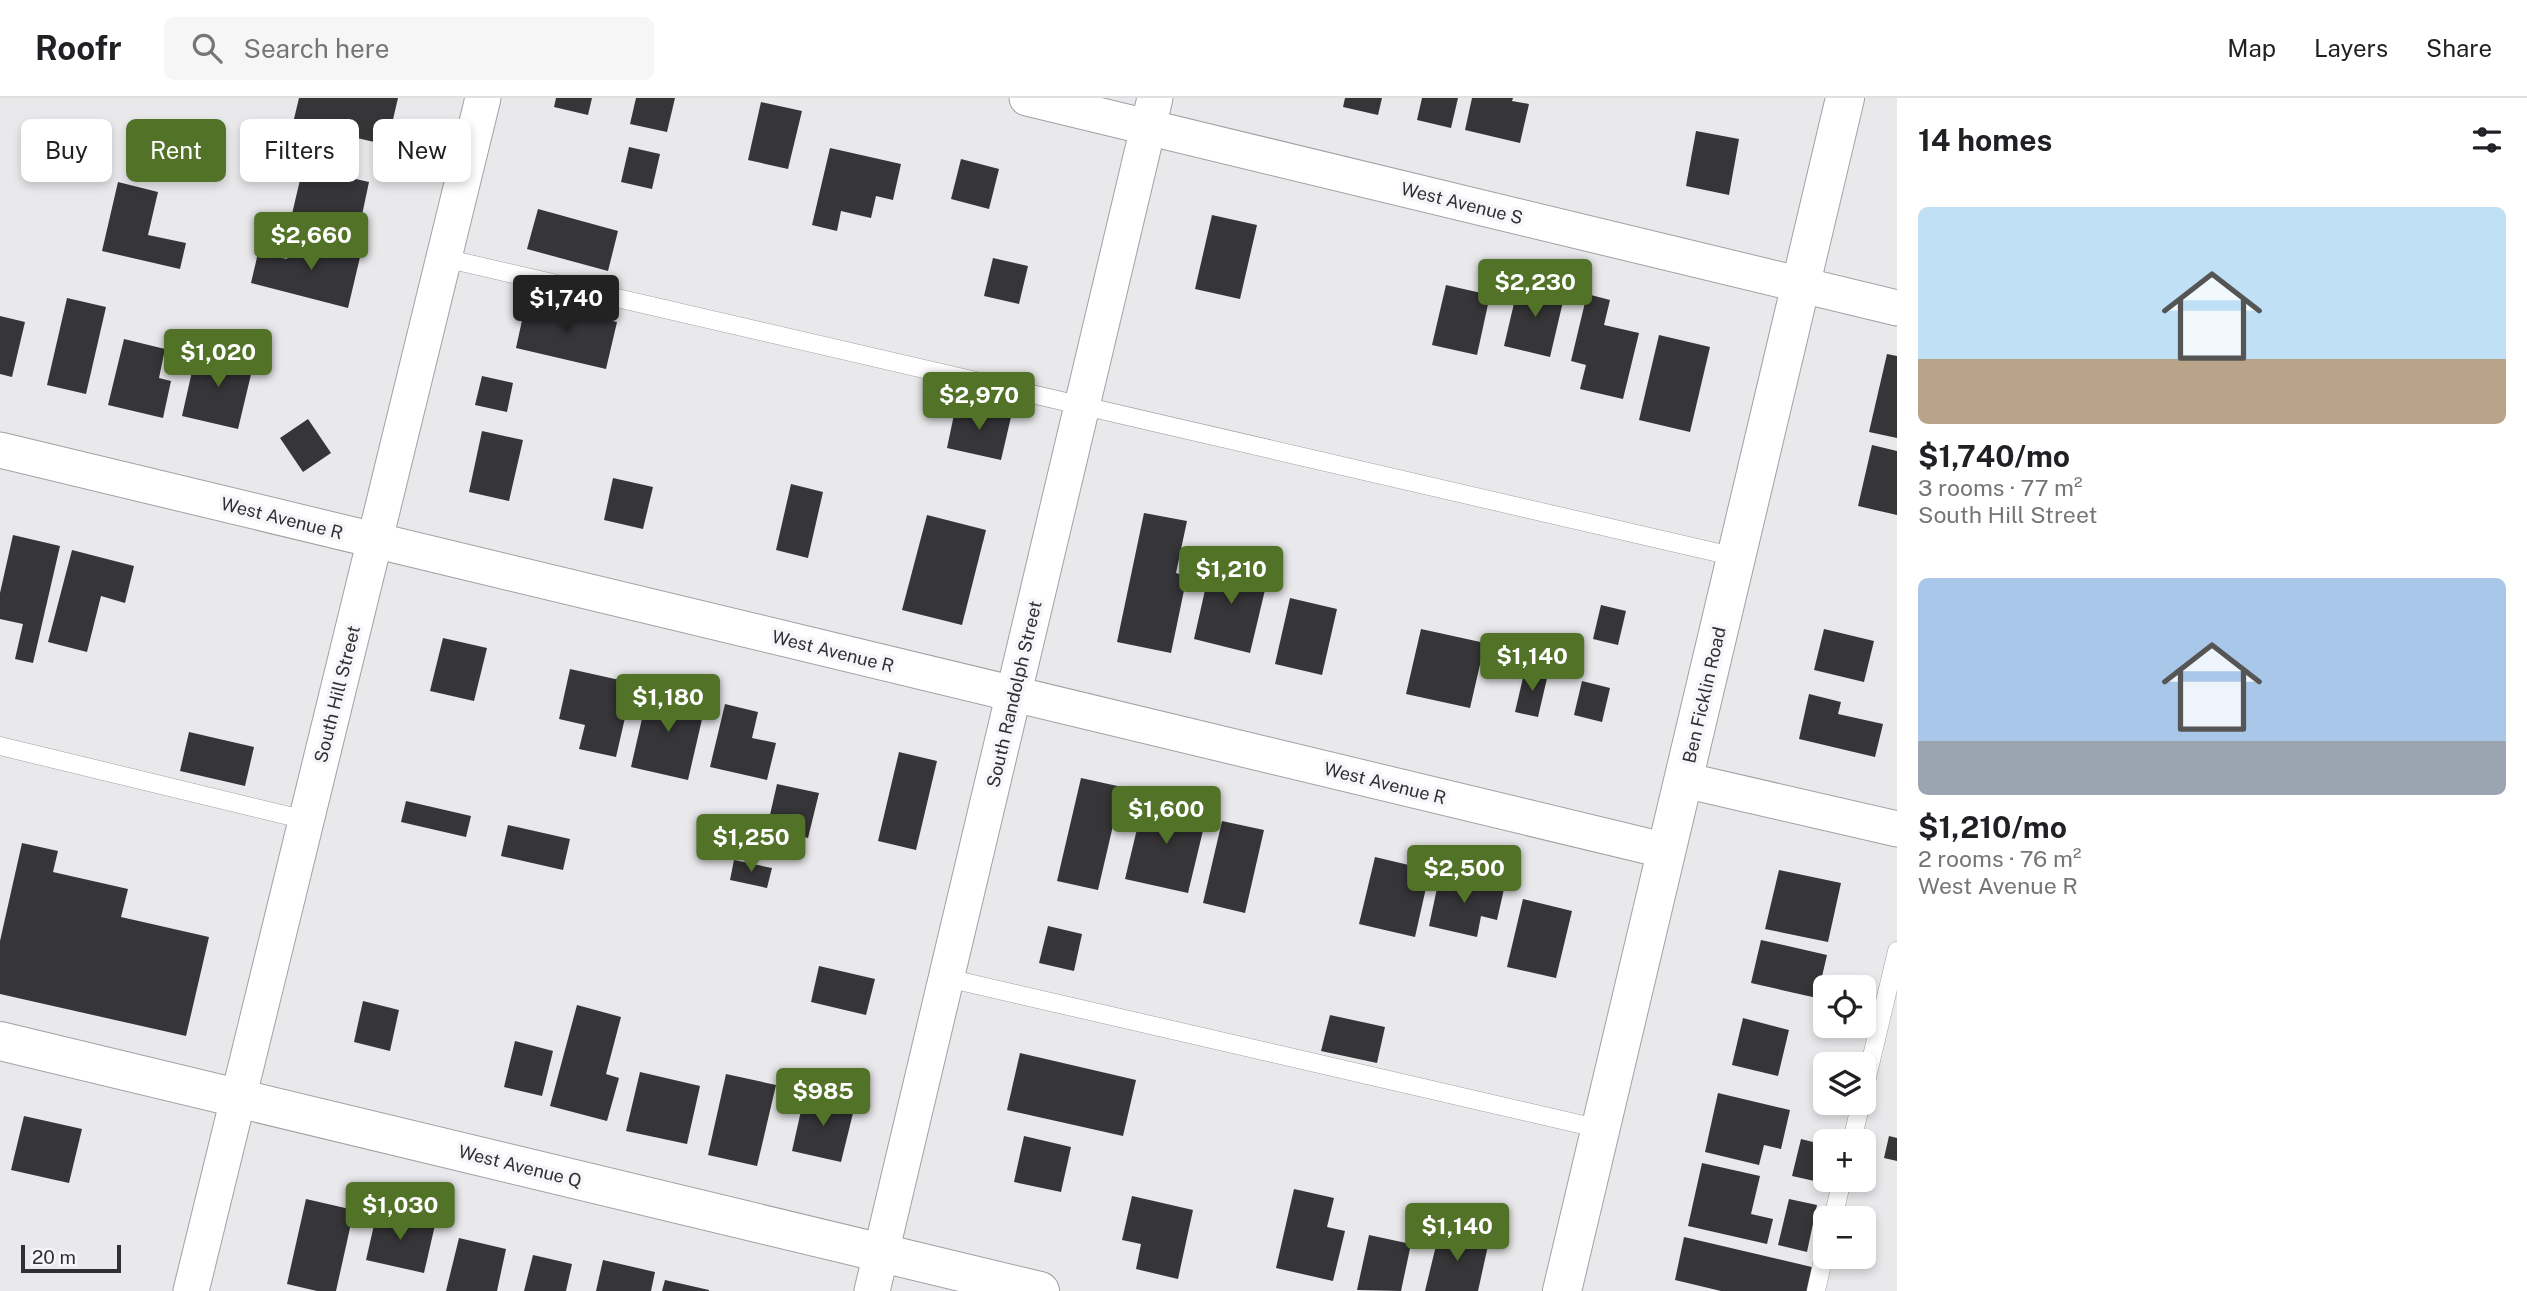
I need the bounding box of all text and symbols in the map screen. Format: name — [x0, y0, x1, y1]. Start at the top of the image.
search box — [164, 17, 654, 80]
text: Roofr — [35, 29, 122, 67]
icon: search — [188, 29, 226, 67]
text: Search here — [244, 33, 390, 64]
text: Map — [2227, 34, 2276, 62]
text: Layers — [2314, 34, 2388, 62]
text: Share — [2426, 34, 2492, 62]
chip: Buy — [21, 119, 112, 182]
chip: Rent — [126, 119, 226, 182]
chip: Filters — [240, 119, 359, 182]
chip: New — [373, 119, 471, 182]
icon: filters — [2468, 121, 2506, 159]
text: 14 homes — [1918, 122, 2052, 158]
street label: West Avenue S — [1399, 178, 1525, 228]
pin: $2,660 — [254, 212, 368, 272]
text: $2,660 — [270, 221, 352, 248]
icon: home — [2149, 253, 2275, 379]
pin: $2,230 — [1478, 260, 1592, 319]
text: $2,230 — [1494, 268, 1576, 295]
pin: $1,740 — [509, 275, 623, 335]
text: $1,740 — [529, 284, 603, 311]
pin: $1,020 — [161, 330, 275, 389]
text: $1,020 — [180, 338, 256, 365]
pin: $2,970 — [922, 372, 1036, 432]
text: $2,970 — [939, 381, 1019, 408]
text: $1,740/mo — [1918, 438, 2070, 474]
text: 3 rooms · 77 m² — [1918, 474, 2082, 501]
street label: West Avenue R — [219, 493, 345, 543]
text: South Hill Street — [1918, 501, 2097, 528]
pin: $1,210 — [1174, 546, 1288, 606]
text: $1,210 — [1195, 555, 1267, 582]
street label: South Randolph Street — [982, 599, 1046, 789]
street label: South Hill Street — [310, 623, 364, 765]
icon: home — [2149, 624, 2275, 750]
street label: Ben Ficklin Road — [1678, 625, 1730, 765]
street label: West Avenue R — [770, 626, 896, 676]
pin: $1,140 — [1475, 634, 1589, 693]
text: $1,140 — [1496, 642, 1568, 669]
pin: $1,180 — [611, 674, 725, 734]
text: $1,180 — [632, 683, 704, 710]
street label: West Avenue R — [1322, 758, 1448, 808]
pin: $1,600 — [1109, 786, 1223, 846]
text: $1,600 — [1128, 795, 1204, 822]
text: $1,210/mo — [1918, 809, 2067, 845]
pin: $1,250 — [694, 814, 808, 874]
text: $1,250 — [712, 823, 790, 850]
text: 2 rooms · 76 m² — [1918, 845, 2081, 872]
pin: $2,500 — [1407, 846, 1521, 905]
text: $2,500 — [1423, 854, 1505, 881]
text: West Avenue R — [1918, 872, 2078, 899]
map controls — [1813, 975, 1876, 1269]
button: locate — [1813, 975, 1876, 1038]
button: layers — [1813, 1052, 1876, 1115]
pin: $985 — [782, 1068, 864, 1128]
text: $985 — [792, 1077, 854, 1104]
button: + — [1813, 1129, 1876, 1192]
street label: West Avenue Q — [456, 1141, 584, 1191]
pin: $1,030 — [343, 1182, 457, 1242]
text: $1,030 — [362, 1191, 438, 1218]
pin: $1,140 — [1400, 1204, 1514, 1263]
button: − — [1813, 1206, 1876, 1269]
text: $1,140 — [1421, 1212, 1493, 1239]
scale bar — [21, 1242, 121, 1274]
text: 20 m — [32, 1246, 76, 1268]

